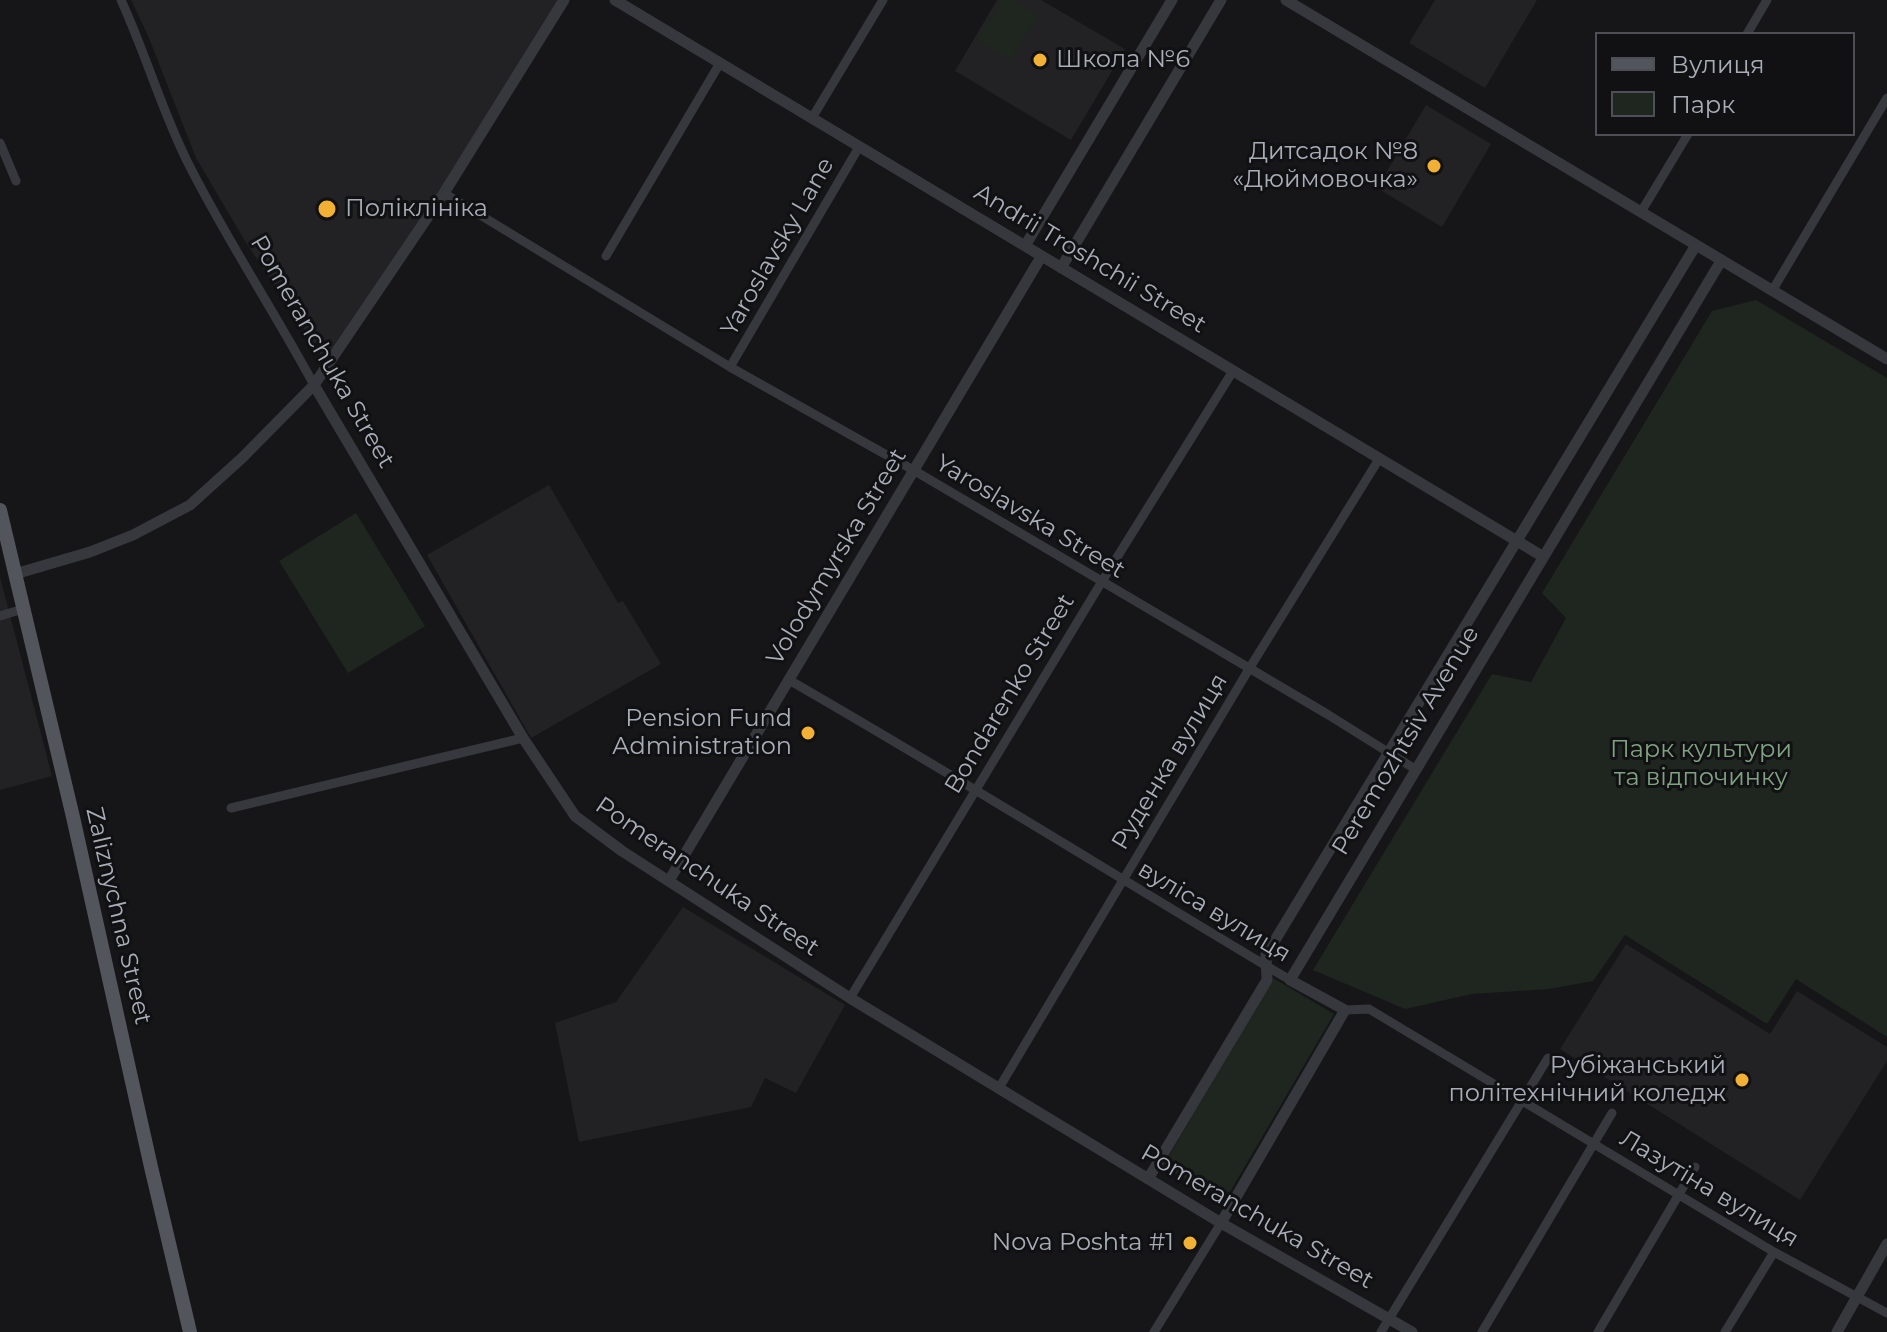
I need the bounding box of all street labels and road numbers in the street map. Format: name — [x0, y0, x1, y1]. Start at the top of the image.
street label: Yaroslavsky Lane — [715, 153, 841, 341]
street label: Andrii Troshchii Street — [969, 178, 1211, 340]
street label: Pomeranchuka Street — [244, 231, 400, 473]
street label: Volodymyrska Street — [761, 443, 913, 671]
street label: Yaroslavska Street — [930, 449, 1130, 585]
street label: Bondarenko Street — [939, 589, 1081, 799]
street label: Peremozhtsiv Avenue — [1326, 621, 1486, 861]
street label: Руденка вулиця — [1106, 669, 1234, 855]
street label: Pomeranchuka Street — [590, 791, 824, 963]
street label: Zaliznychna Street — [79, 805, 157, 1027]
street label: вуліса вулиця — [1132, 855, 1296, 969]
street label: Лазутіна вулиця — [1614, 1124, 1804, 1254]
street label: Pomeranchuka Street — [1136, 1139, 1378, 1295]

